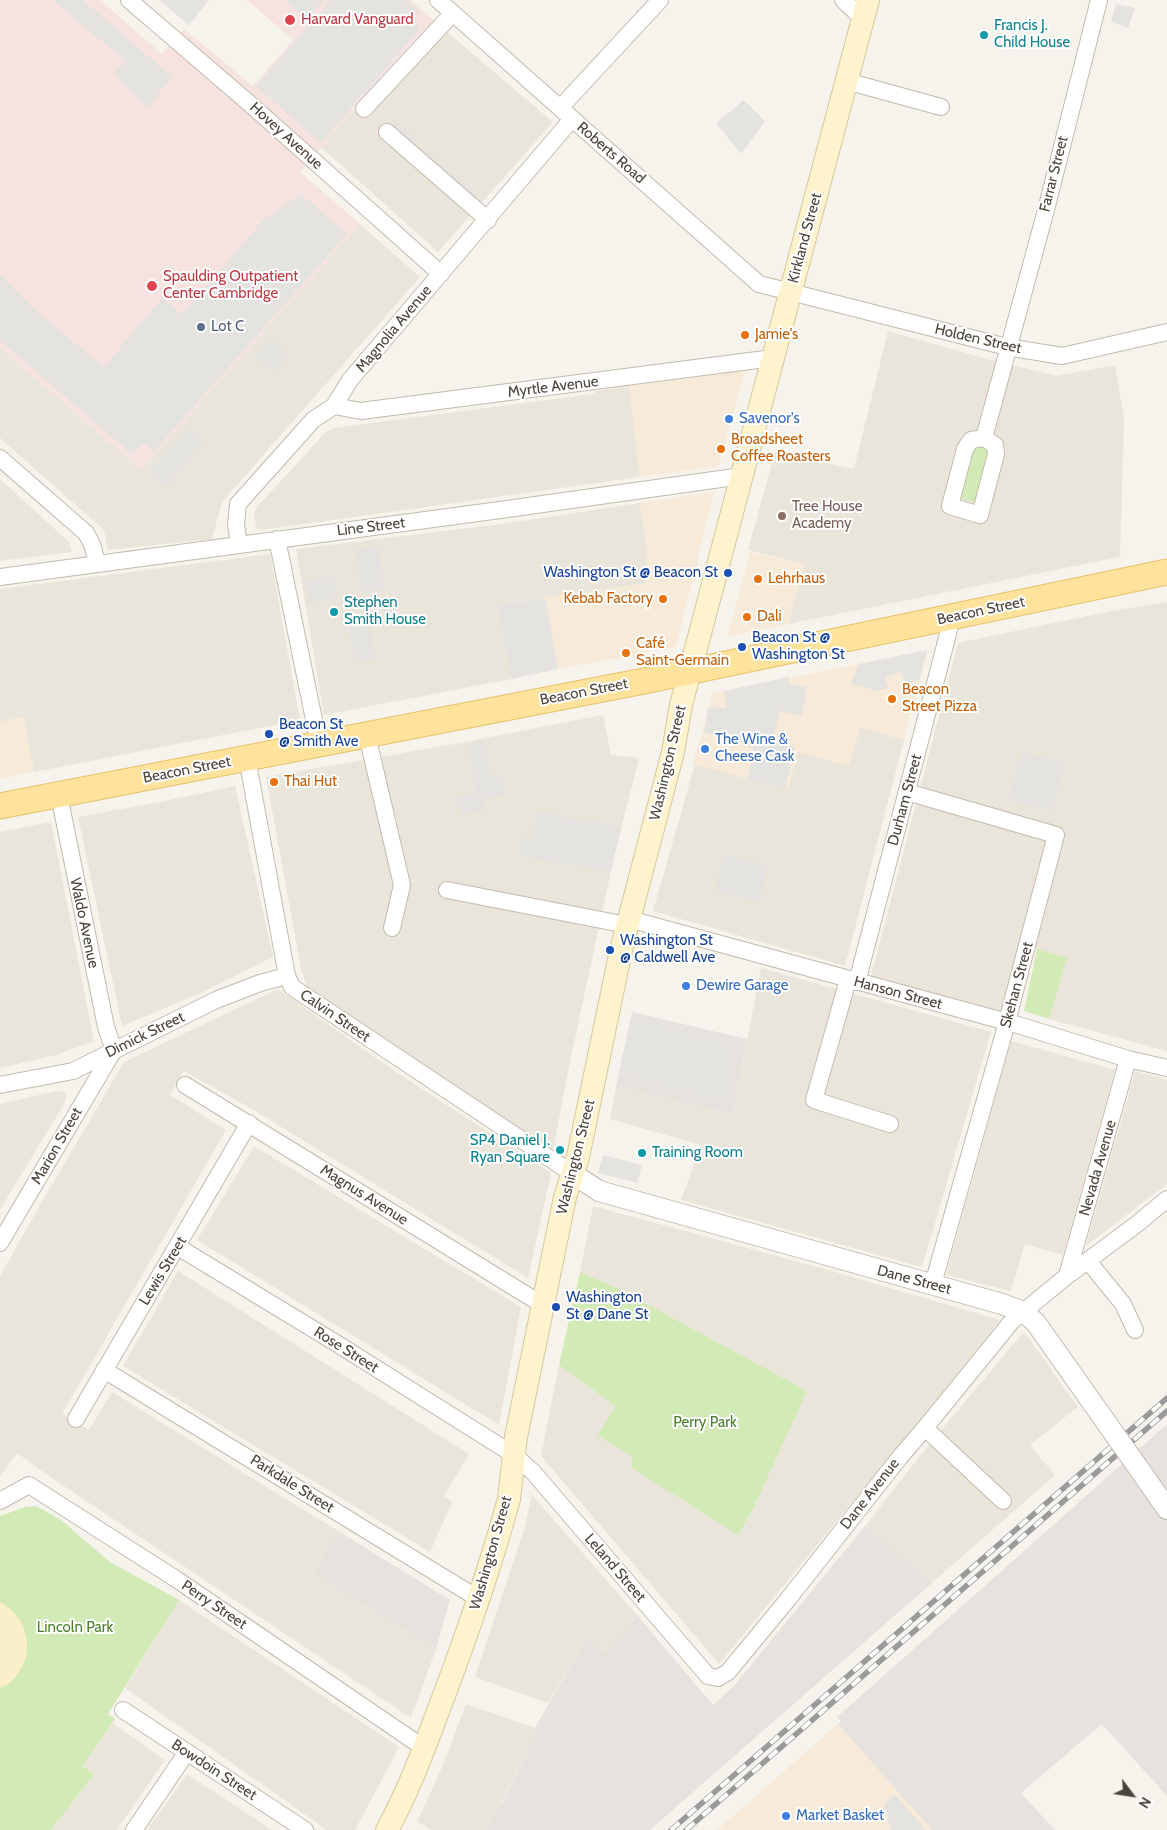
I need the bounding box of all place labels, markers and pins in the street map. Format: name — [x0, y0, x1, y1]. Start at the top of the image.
place label: Harvard Vanguard — [301, 11, 414, 29]
marker: Harvard Vanguard — [283, 13, 297, 27]
place label: Francis J. Child House — [994, 17, 1070, 52]
marker: Francis J. Child House — [978, 29, 990, 41]
place label: Spaulding Outpatient Center Cambridge — [163, 268, 298, 303]
marker: Spaulding Outpatient Center Cambridge — [145, 279, 159, 293]
place label: Lot C — [211, 318, 244, 336]
marker: Lot C — [195, 321, 207, 333]
place label: Jamie's — [755, 326, 798, 344]
marker: Jamie's — [739, 329, 751, 341]
place label: Savenor's — [739, 410, 800, 428]
marker: Savenor's — [723, 413, 735, 425]
place label: Broadsheet Coffee Roasters — [731, 431, 831, 466]
marker: Broadsheet Coffee Roasters — [715, 443, 727, 455]
place label: Tree House Academy — [792, 498, 862, 533]
marker: Tree House Academy — [776, 510, 788, 522]
place label: Washington St @ Beacon St — [543, 564, 718, 582]
marker: Washington St @ Beacon St — [722, 567, 734, 579]
place label: Lehrhaus — [768, 570, 825, 588]
marker: Lehrhaus — [752, 573, 764, 585]
place label: Kebab Factory — [564, 590, 653, 608]
marker: Kebab Factory — [657, 593, 669, 605]
place label: Stephen Smith House — [344, 594, 426, 629]
marker: Stephen Smith House — [328, 606, 340, 618]
place label: Dali — [757, 608, 782, 626]
marker: Dali — [741, 611, 753, 623]
place label: Beacon St @ Washington St — [752, 629, 845, 664]
place label: Café Saint-Germain — [636, 635, 729, 670]
marker: Beacon St @ Washington St — [736, 641, 748, 653]
marker: Café Saint-Germain — [620, 647, 632, 659]
place label: Beacon Street Pizza — [902, 681, 977, 716]
marker: Beacon Street Pizza — [886, 693, 898, 705]
place label: Beacon St @ Smith Ave — [279, 716, 358, 751]
marker: Beacon St @ Smith Ave — [263, 728, 275, 740]
place label: The Wine & Cheese Cask — [715, 731, 794, 766]
marker: The Wine & Cheese Cask — [699, 743, 711, 755]
place label: Thai Hut — [284, 773, 337, 791]
marker: Thai Hut — [268, 776, 280, 788]
place label: Washington St @ Caldwell Ave — [620, 932, 715, 967]
marker: Washington St @ Caldwell Ave — [604, 944, 616, 956]
place label: Dewire Garage — [696, 977, 788, 995]
marker: Dewire Garage — [680, 980, 692, 992]
place label: SP4 Daniel J. Ryan Square — [470, 1132, 550, 1167]
marker: SP4 Daniel J. Ryan Square — [554, 1144, 566, 1156]
place label: Training Room — [652, 1144, 743, 1162]
marker: Training Room — [636, 1147, 648, 1159]
place label: Washington St @ Dane St — [566, 1289, 648, 1324]
marker: Washington St @ Dane St — [550, 1301, 562, 1313]
place label: Market Basket — [796, 1807, 884, 1825]
marker: Market Basket — [780, 1810, 792, 1822]

